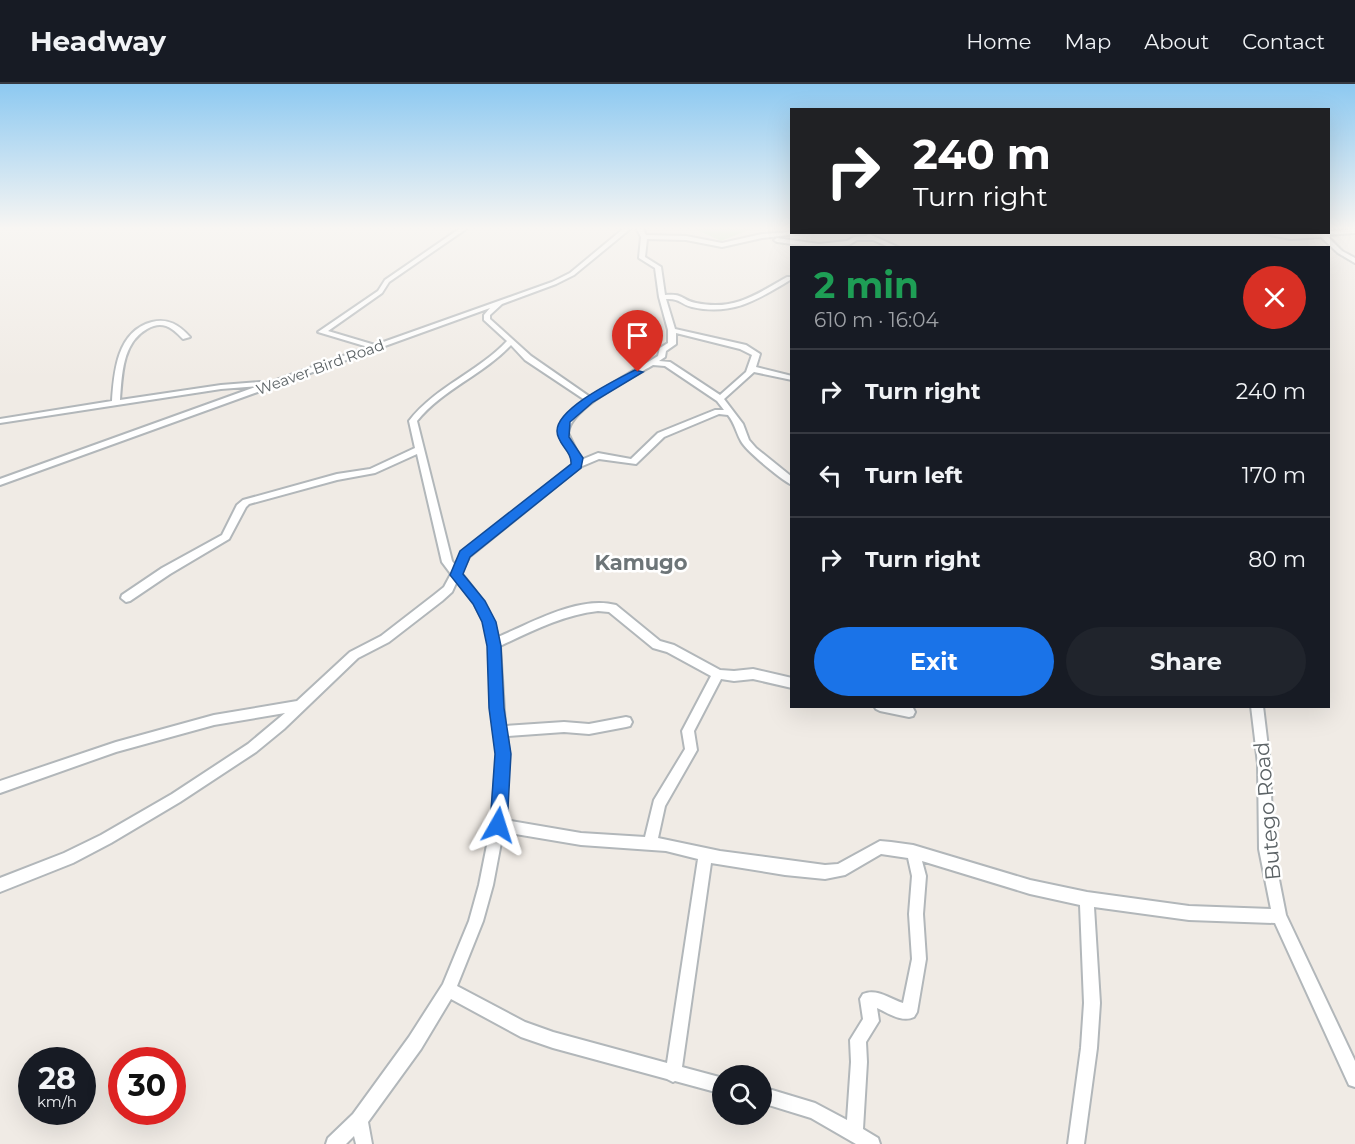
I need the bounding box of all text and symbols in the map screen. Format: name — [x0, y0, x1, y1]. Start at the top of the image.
text: Headway — [30, 24, 166, 58]
text: Home — [966, 29, 1031, 54]
text: Map — [1064, 29, 1111, 54]
text: About — [1144, 29, 1209, 54]
text: Contact — [1242, 29, 1325, 54]
text: 240 m — [913, 128, 1051, 180]
icon: right — [814, 132, 892, 210]
text: Turn right — [913, 180, 1048, 213]
text: 2 min — [814, 263, 919, 307]
button: close — [1243, 266, 1306, 329]
text: 610 m · 16:04 — [814, 308, 939, 332]
pin — [612, 310, 663, 372]
icon: arrive — [621, 319, 654, 352]
street label: Weaver Bird Road — [253, 335, 387, 399]
icon: right — [814, 375, 847, 408]
text: Turn right — [865, 378, 980, 405]
text: 240 m — [1236, 378, 1306, 405]
icon: left — [814, 459, 847, 492]
text: Turn left — [865, 462, 963, 489]
text: 170 m — [1242, 462, 1306, 489]
icon: right — [814, 543, 847, 576]
text: Turn right — [865, 546, 980, 573]
text: 80 m — [1248, 546, 1306, 573]
district label: Kamugo — [594, 550, 688, 575]
button: Exit — [814, 627, 1054, 696]
button: Share — [1066, 627, 1306, 696]
street label: Butego Road — [1249, 741, 1285, 881]
position arrow — [466, 793, 530, 857]
speed limit sign: 30 — [108, 1047, 186, 1125]
text: 28 — [38, 1060, 76, 1097]
map controls — [712, 1065, 772, 1125]
button: search — [712, 1065, 772, 1125]
text: km/h — [37, 1092, 77, 1111]

